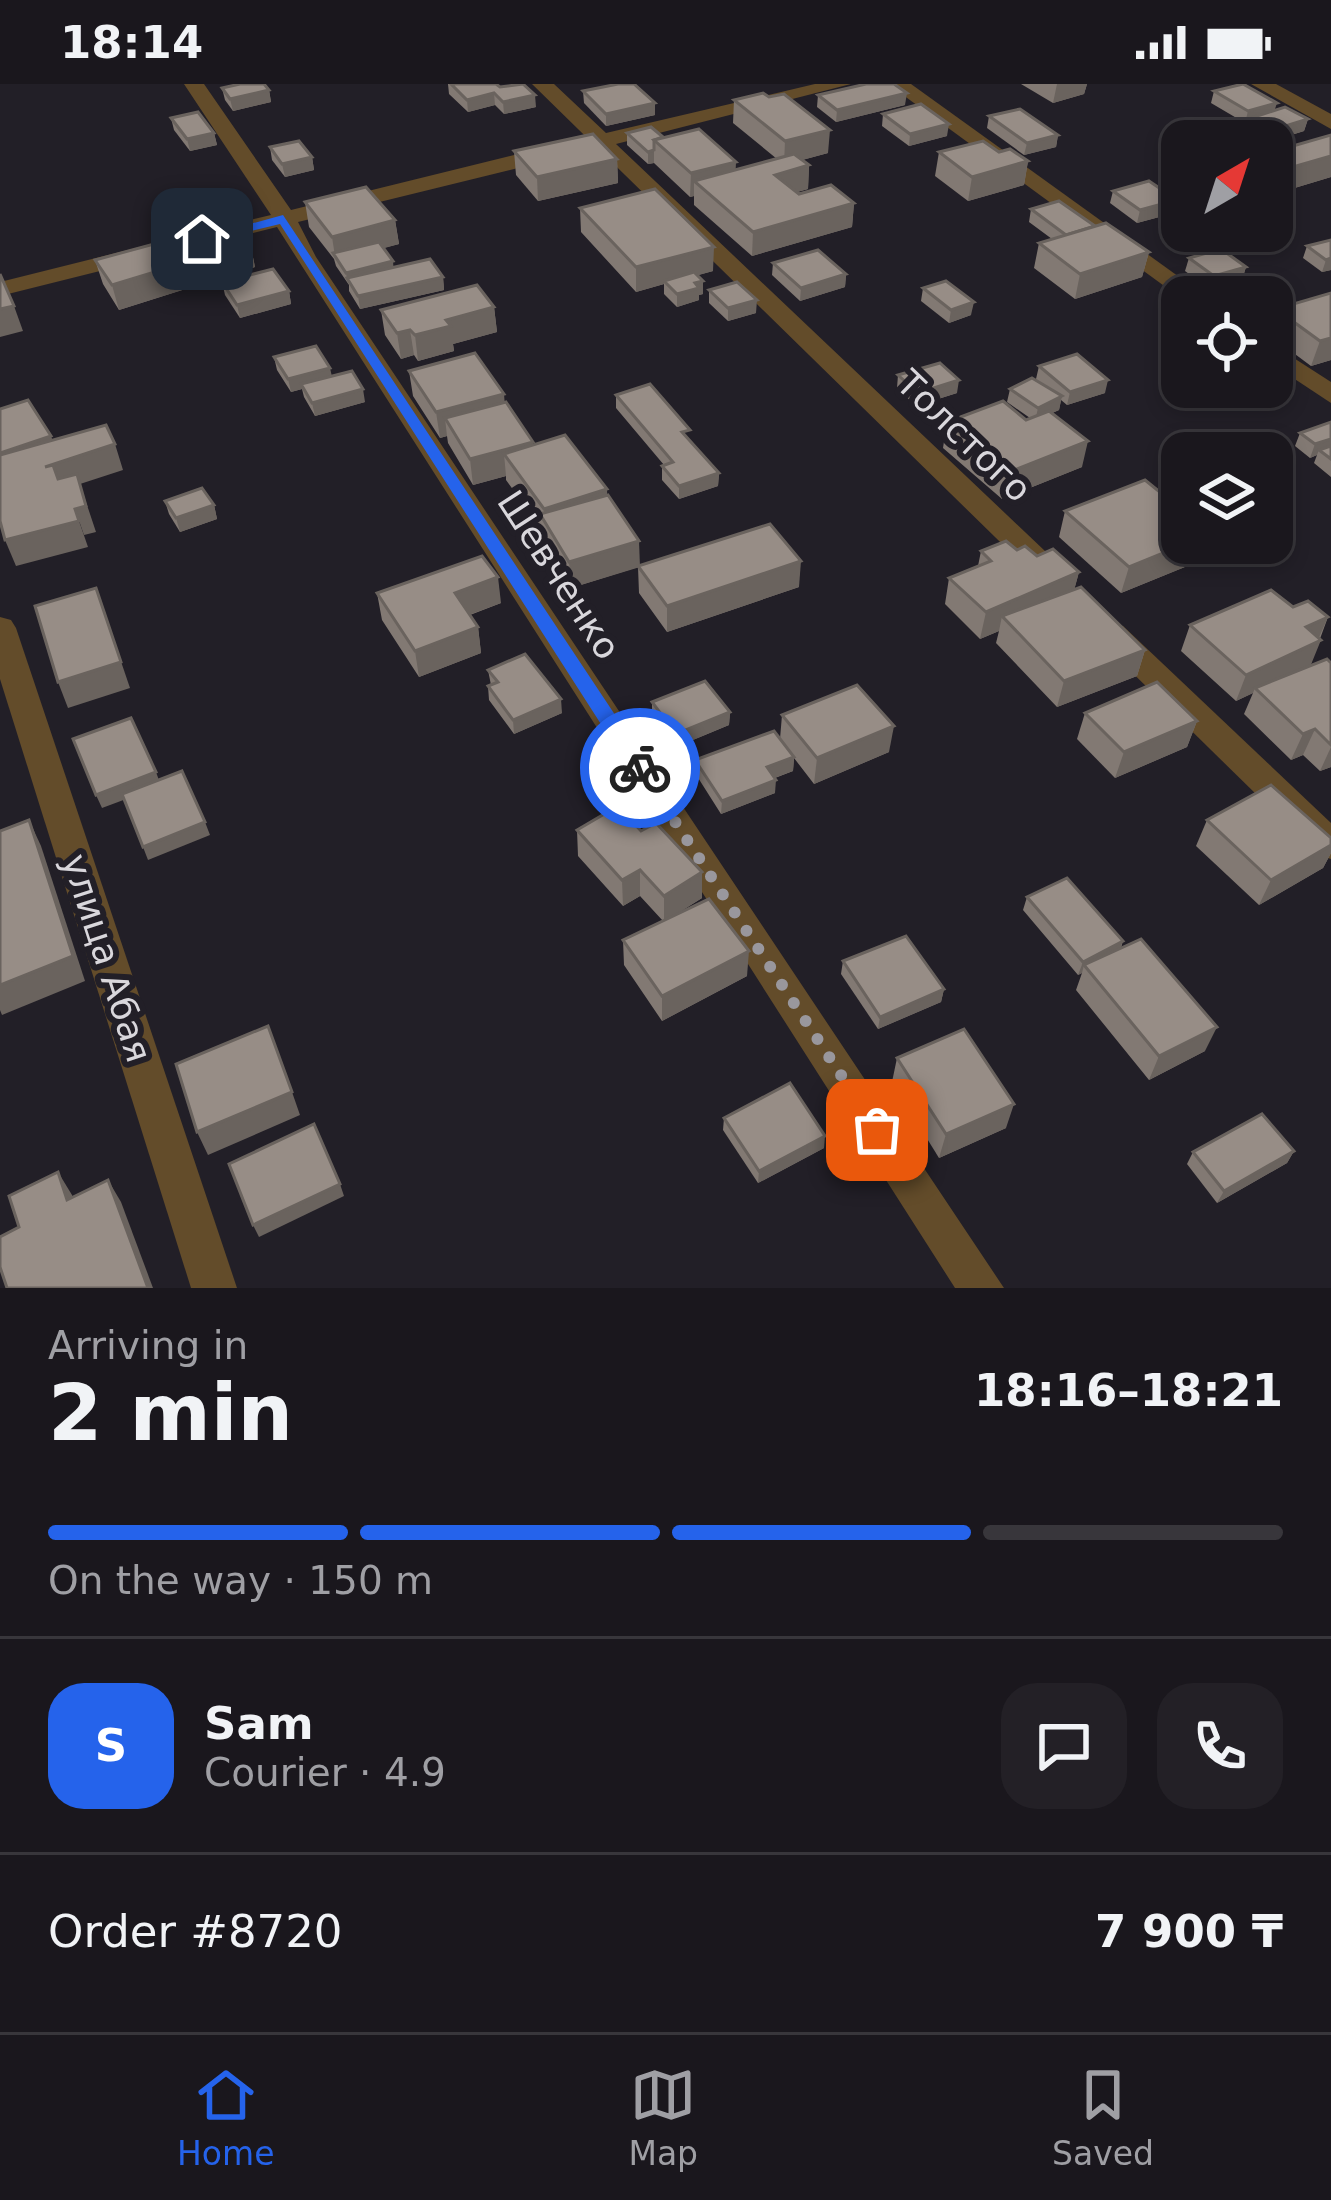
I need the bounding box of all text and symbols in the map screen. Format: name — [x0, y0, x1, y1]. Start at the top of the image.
text: 18:14 — [60, 16, 203, 69]
north arrow — [1161, 120, 1293, 252]
map controls — [1161, 120, 1293, 564]
pin — [151, 188, 253, 290]
icon: home — [169, 206, 235, 272]
button: locate — [1161, 276, 1293, 408]
street label: Толстого — [888, 361, 1040, 510]
button: layers — [1161, 432, 1293, 564]
street label: Шевченко — [489, 483, 629, 667]
courier — [580, 708, 700, 828]
icon: bike — [607, 735, 673, 801]
street label: улица Абая — [54, 849, 160, 1067]
pin — [826, 1079, 928, 1181]
icon: bag — [844, 1097, 910, 1163]
text: Arriving in — [48, 1323, 248, 1368]
text: 18:16–18:21 — [974, 1364, 1283, 1417]
text: 2 min — [48, 1368, 293, 1458]
text: On the way · 150 m — [48, 1558, 433, 1603]
button: chat — [1001, 1683, 1127, 1809]
button: phone — [1157, 1683, 1283, 1809]
text: Sam — [204, 1697, 314, 1750]
text: S — [95, 1719, 127, 1772]
text: Courier · 4.9 — [204, 1750, 446, 1795]
text: Order #8720 — [48, 1905, 342, 1958]
text: 7 900 ₸ — [1095, 1905, 1283, 1958]
tab: Home — [177, 2062, 274, 2173]
tab: Map — [628, 2062, 698, 2173]
tab: Saved — [1052, 2062, 1154, 2173]

